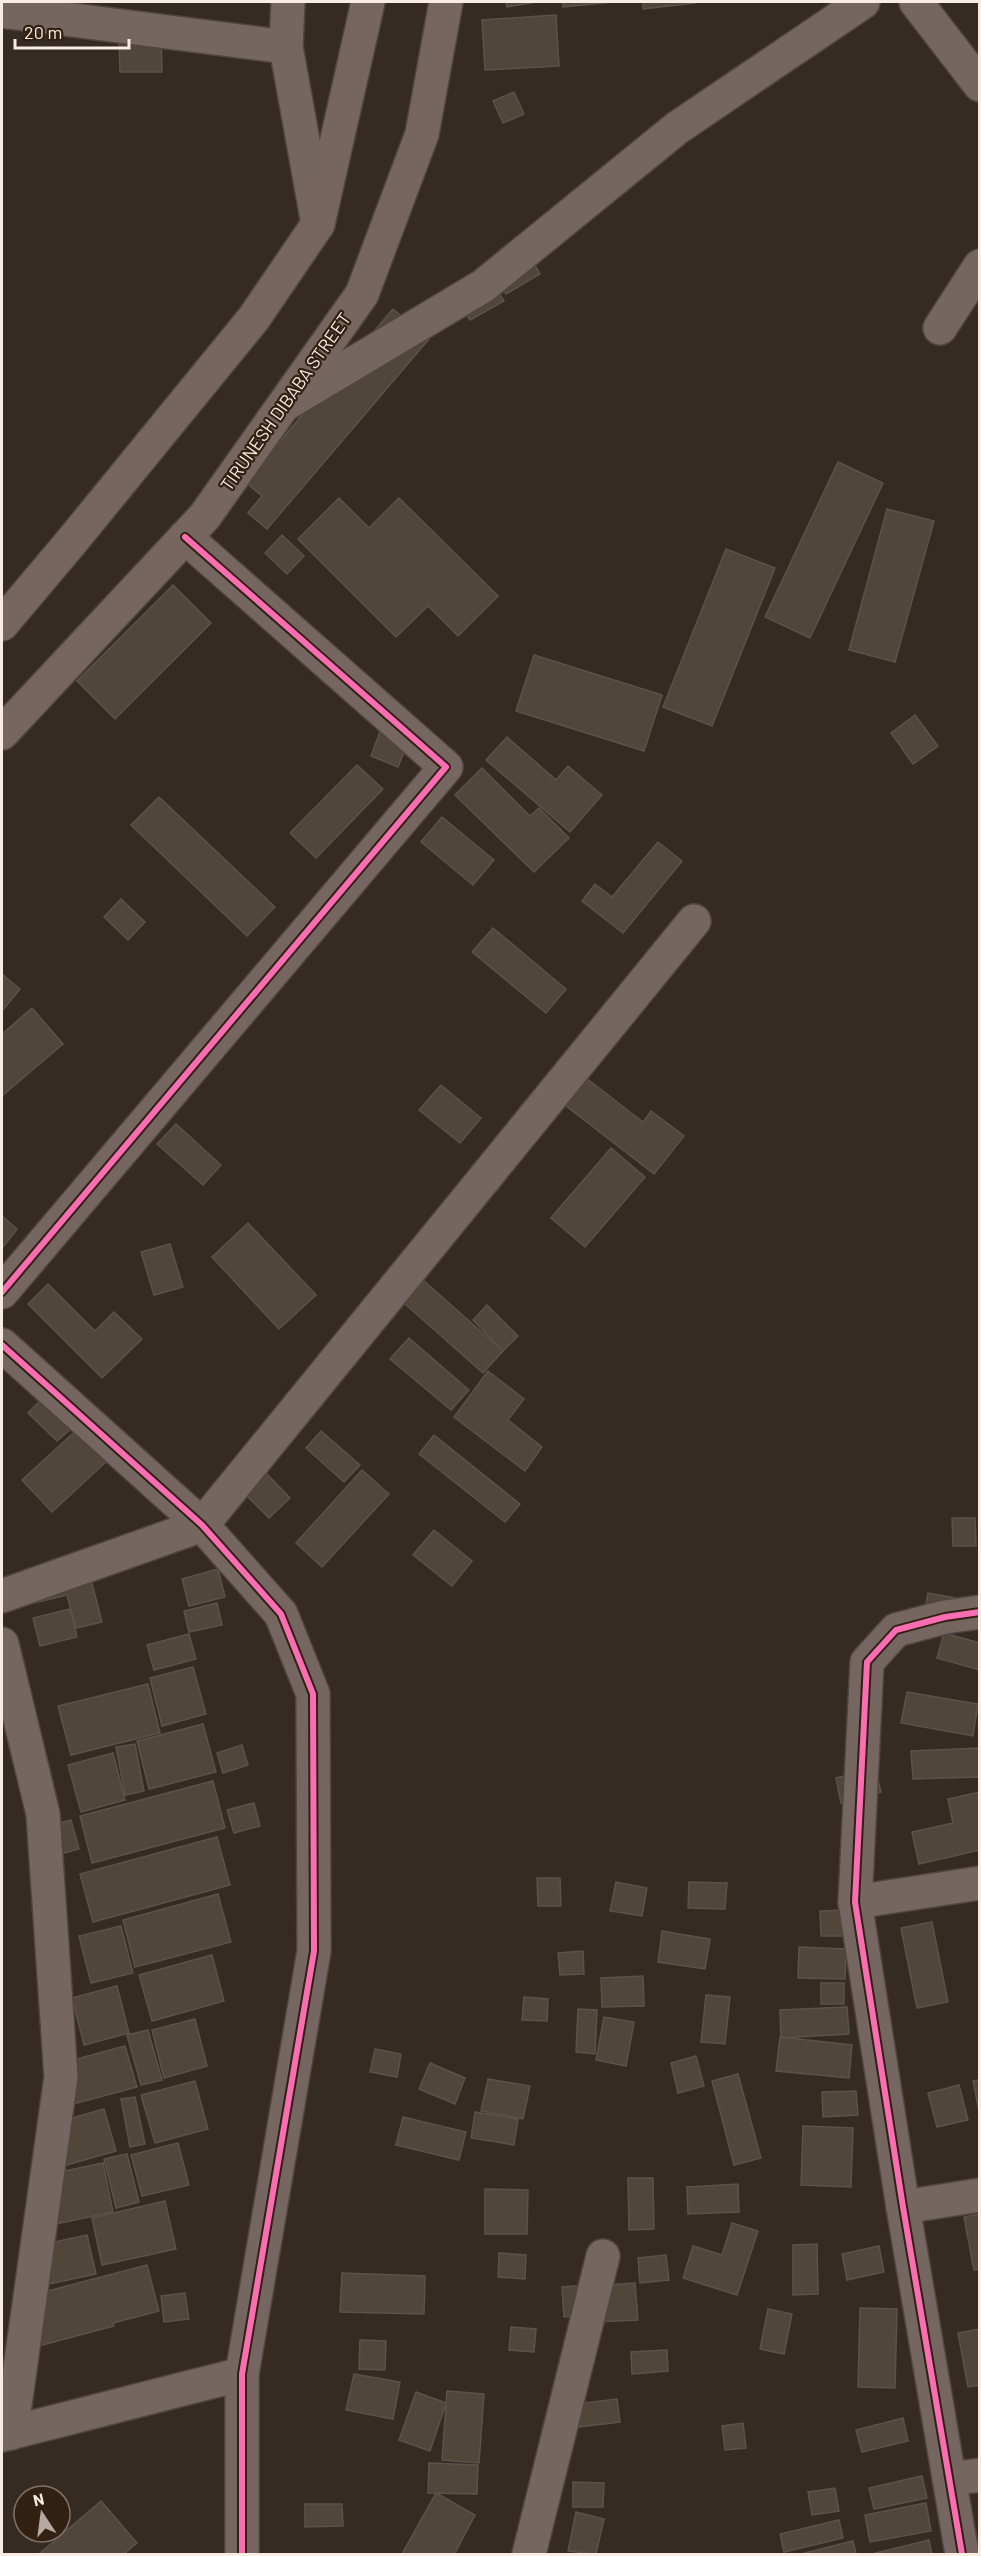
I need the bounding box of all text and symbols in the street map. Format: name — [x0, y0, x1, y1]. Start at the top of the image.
scale bar — [15, 12, 129, 50]
text: 20 m — [24, 21, 62, 43]
street label: TIRUNESH DIBABA STREET — [215, 308, 355, 495]
north arrow — [12, 2484, 72, 2544]
text: N — [31, 2488, 46, 2509]

